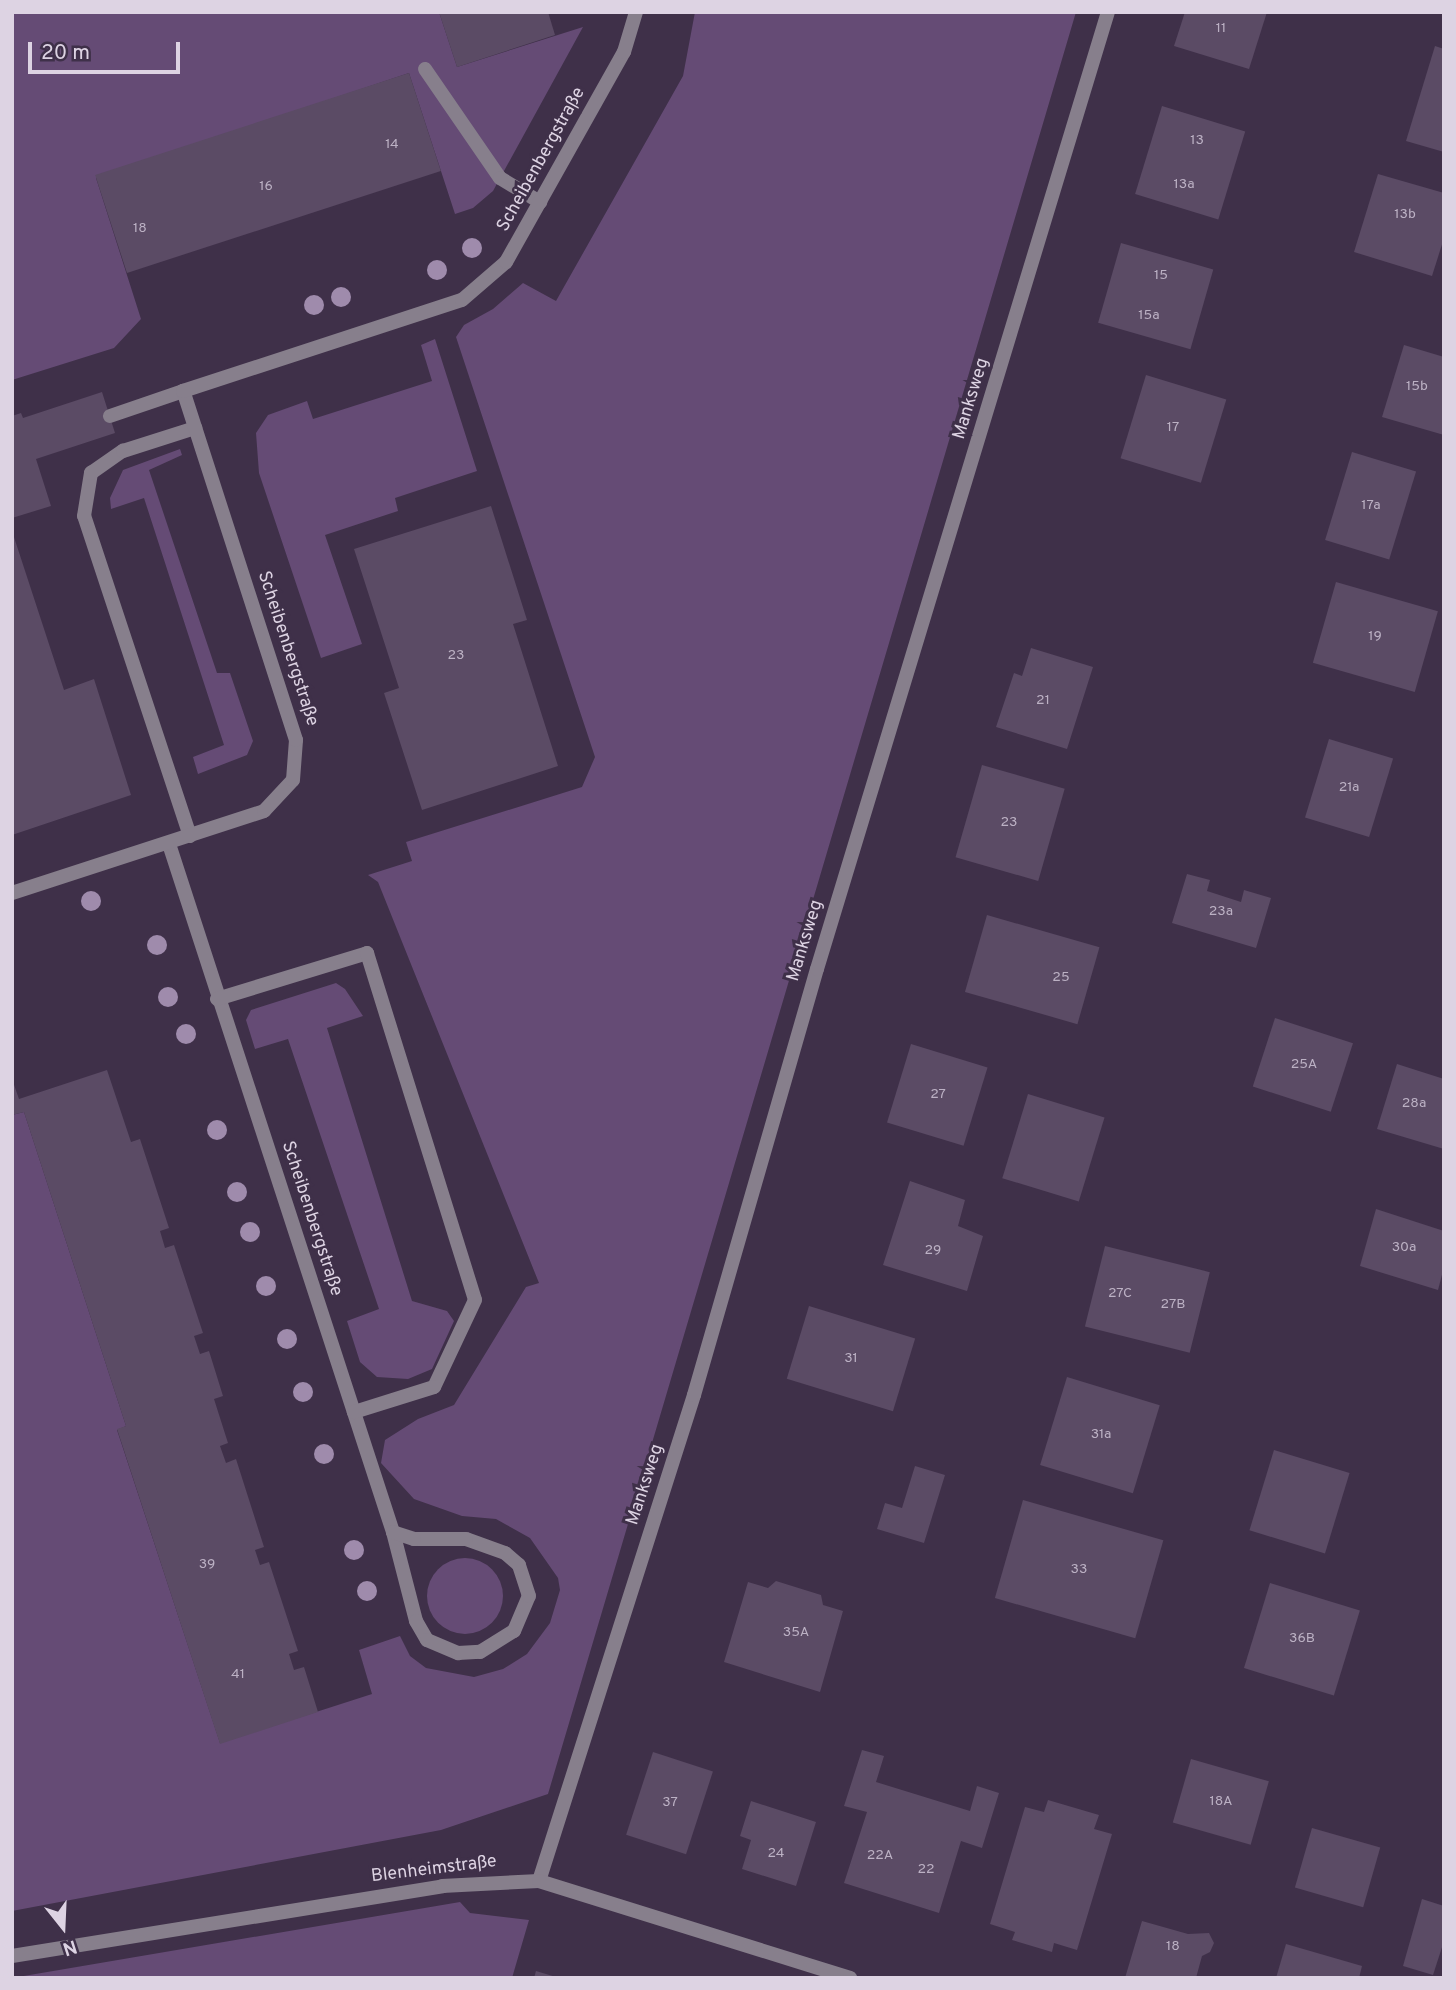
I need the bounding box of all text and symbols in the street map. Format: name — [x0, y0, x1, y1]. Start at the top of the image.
house number: 11 — [1216, 21, 1226, 37]
scale bar — [32, 28, 184, 72]
text: 20 m — [41, 40, 90, 67]
street label: Scheibenbergstraße — [493, 84, 591, 236]
house number: 13 — [1190, 133, 1204, 149]
house number: 14 — [385, 137, 399, 153]
house number: 13a — [1173, 177, 1195, 193]
house number: 16 — [259, 179, 273, 195]
house number: 13b — [1394, 207, 1416, 223]
house number: 18 — [133, 221, 147, 237]
house number: 15 — [1154, 268, 1168, 284]
house number: 15a — [1138, 308, 1160, 324]
street label: Manksweg — [949, 356, 995, 442]
house number: 15b — [1406, 379, 1428, 395]
house number: 17 — [1167, 420, 1179, 436]
house number: 17a — [1361, 498, 1381, 514]
street label: Scheibenbergstraße — [252, 569, 322, 729]
house number: 19 — [1368, 629, 1382, 645]
house number: 23 — [448, 648, 464, 664]
house number: 21 — [1036, 693, 1050, 709]
house number: 21a — [1339, 780, 1359, 796]
house number: 23 — [1001, 815, 1017, 831]
street label: Manksweg — [783, 898, 829, 984]
house number: 23a — [1209, 904, 1233, 920]
house number: 25 — [1052, 970, 1070, 986]
house number: 25A — [1291, 1057, 1317, 1073]
house number: 27 — [930, 1087, 946, 1103]
house number: 28a — [1402, 1096, 1426, 1112]
street label: Scheibenbergstraße — [276, 1139, 346, 1299]
house number: 30a — [1392, 1240, 1416, 1256]
house number: 29 — [925, 1243, 941, 1259]
house number: 27C — [1108, 1286, 1132, 1302]
house number: 27B — [1161, 1297, 1185, 1313]
house number: 31 — [844, 1351, 858, 1367]
house number: 31a — [1091, 1427, 1111, 1443]
street label: Manksweg — [623, 1442, 669, 1528]
house number: 39 — [199, 1557, 215, 1573]
house number: 33 — [1071, 1562, 1087, 1578]
house number: 35A — [783, 1625, 809, 1641]
house number: 36B — [1289, 1631, 1315, 1647]
house number: 41 — [231, 1667, 245, 1683]
house number: 18A — [1209, 1794, 1233, 1810]
house number: 37 — [662, 1795, 678, 1811]
house number: 24 — [767, 1846, 785, 1862]
house number: 22A — [867, 1848, 893, 1864]
street label: Blenheimstraße — [370, 1852, 498, 1888]
house number: 22 — [917, 1862, 935, 1878]
north arrow — [28, 1892, 98, 1962]
text: N — [59, 1933, 80, 1960]
house number: 18 — [1166, 1939, 1180, 1955]

